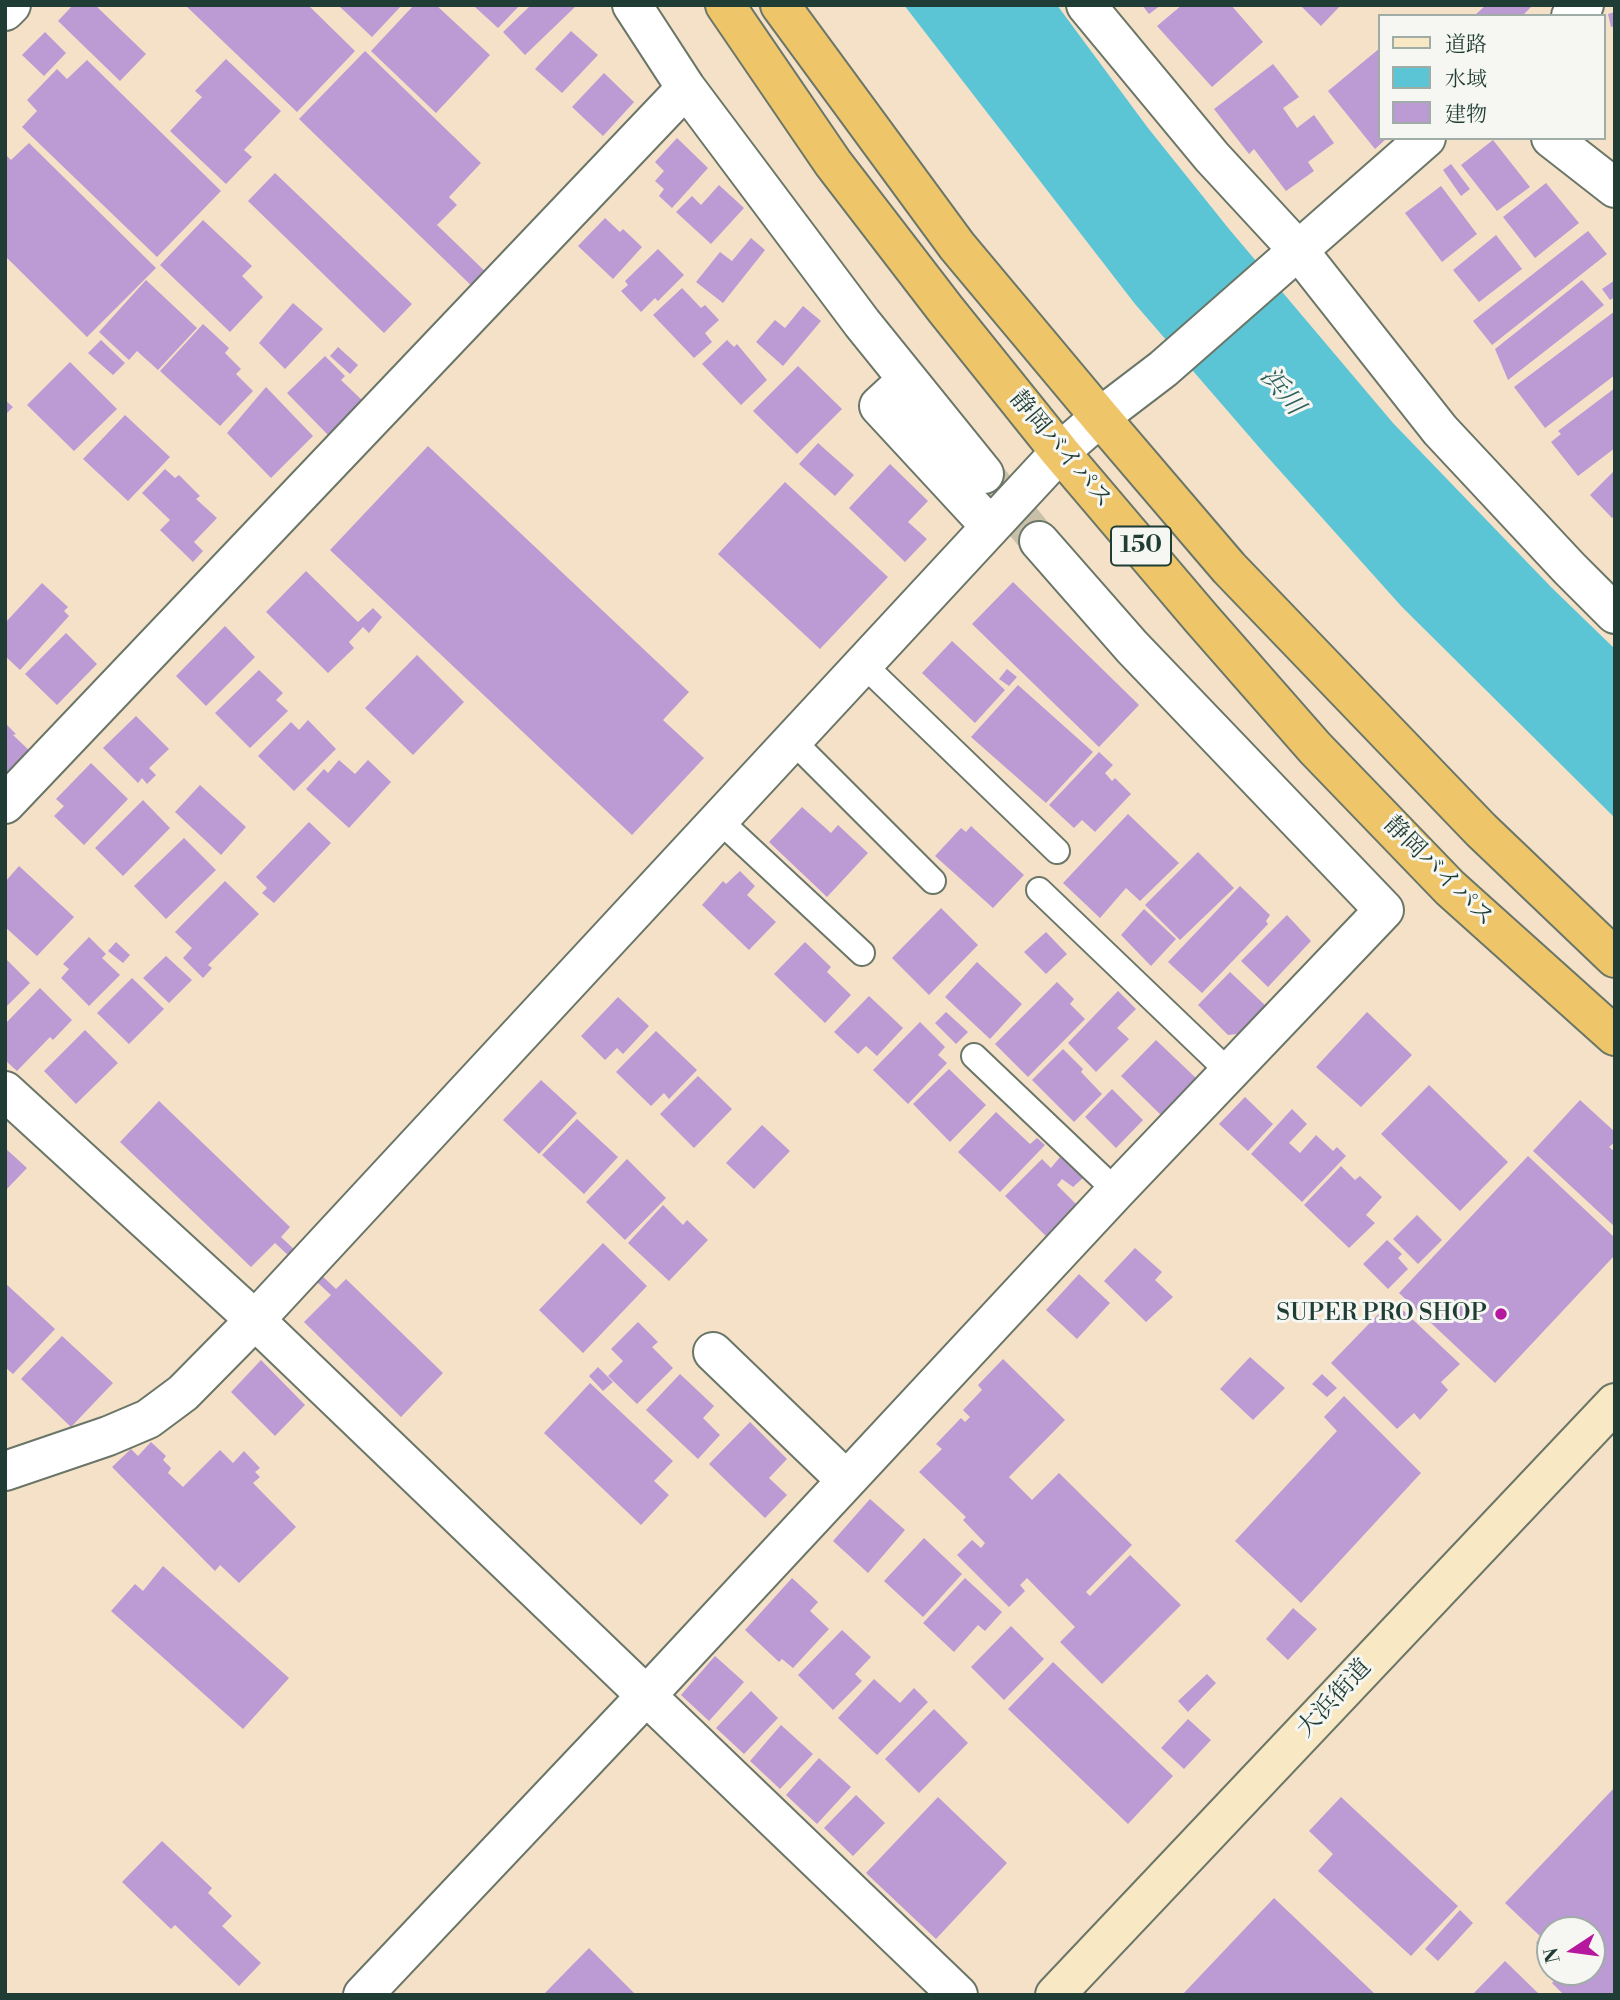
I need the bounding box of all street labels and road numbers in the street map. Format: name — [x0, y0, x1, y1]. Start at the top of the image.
street label: 静岡バイパス — [1003, 386, 1117, 514]
road number: 150 — [1111, 526, 1171, 566]
street label: 静岡バイパス — [1377, 811, 1499, 933]
street label: 大浜街道 — [1292, 1654, 1378, 1744]

